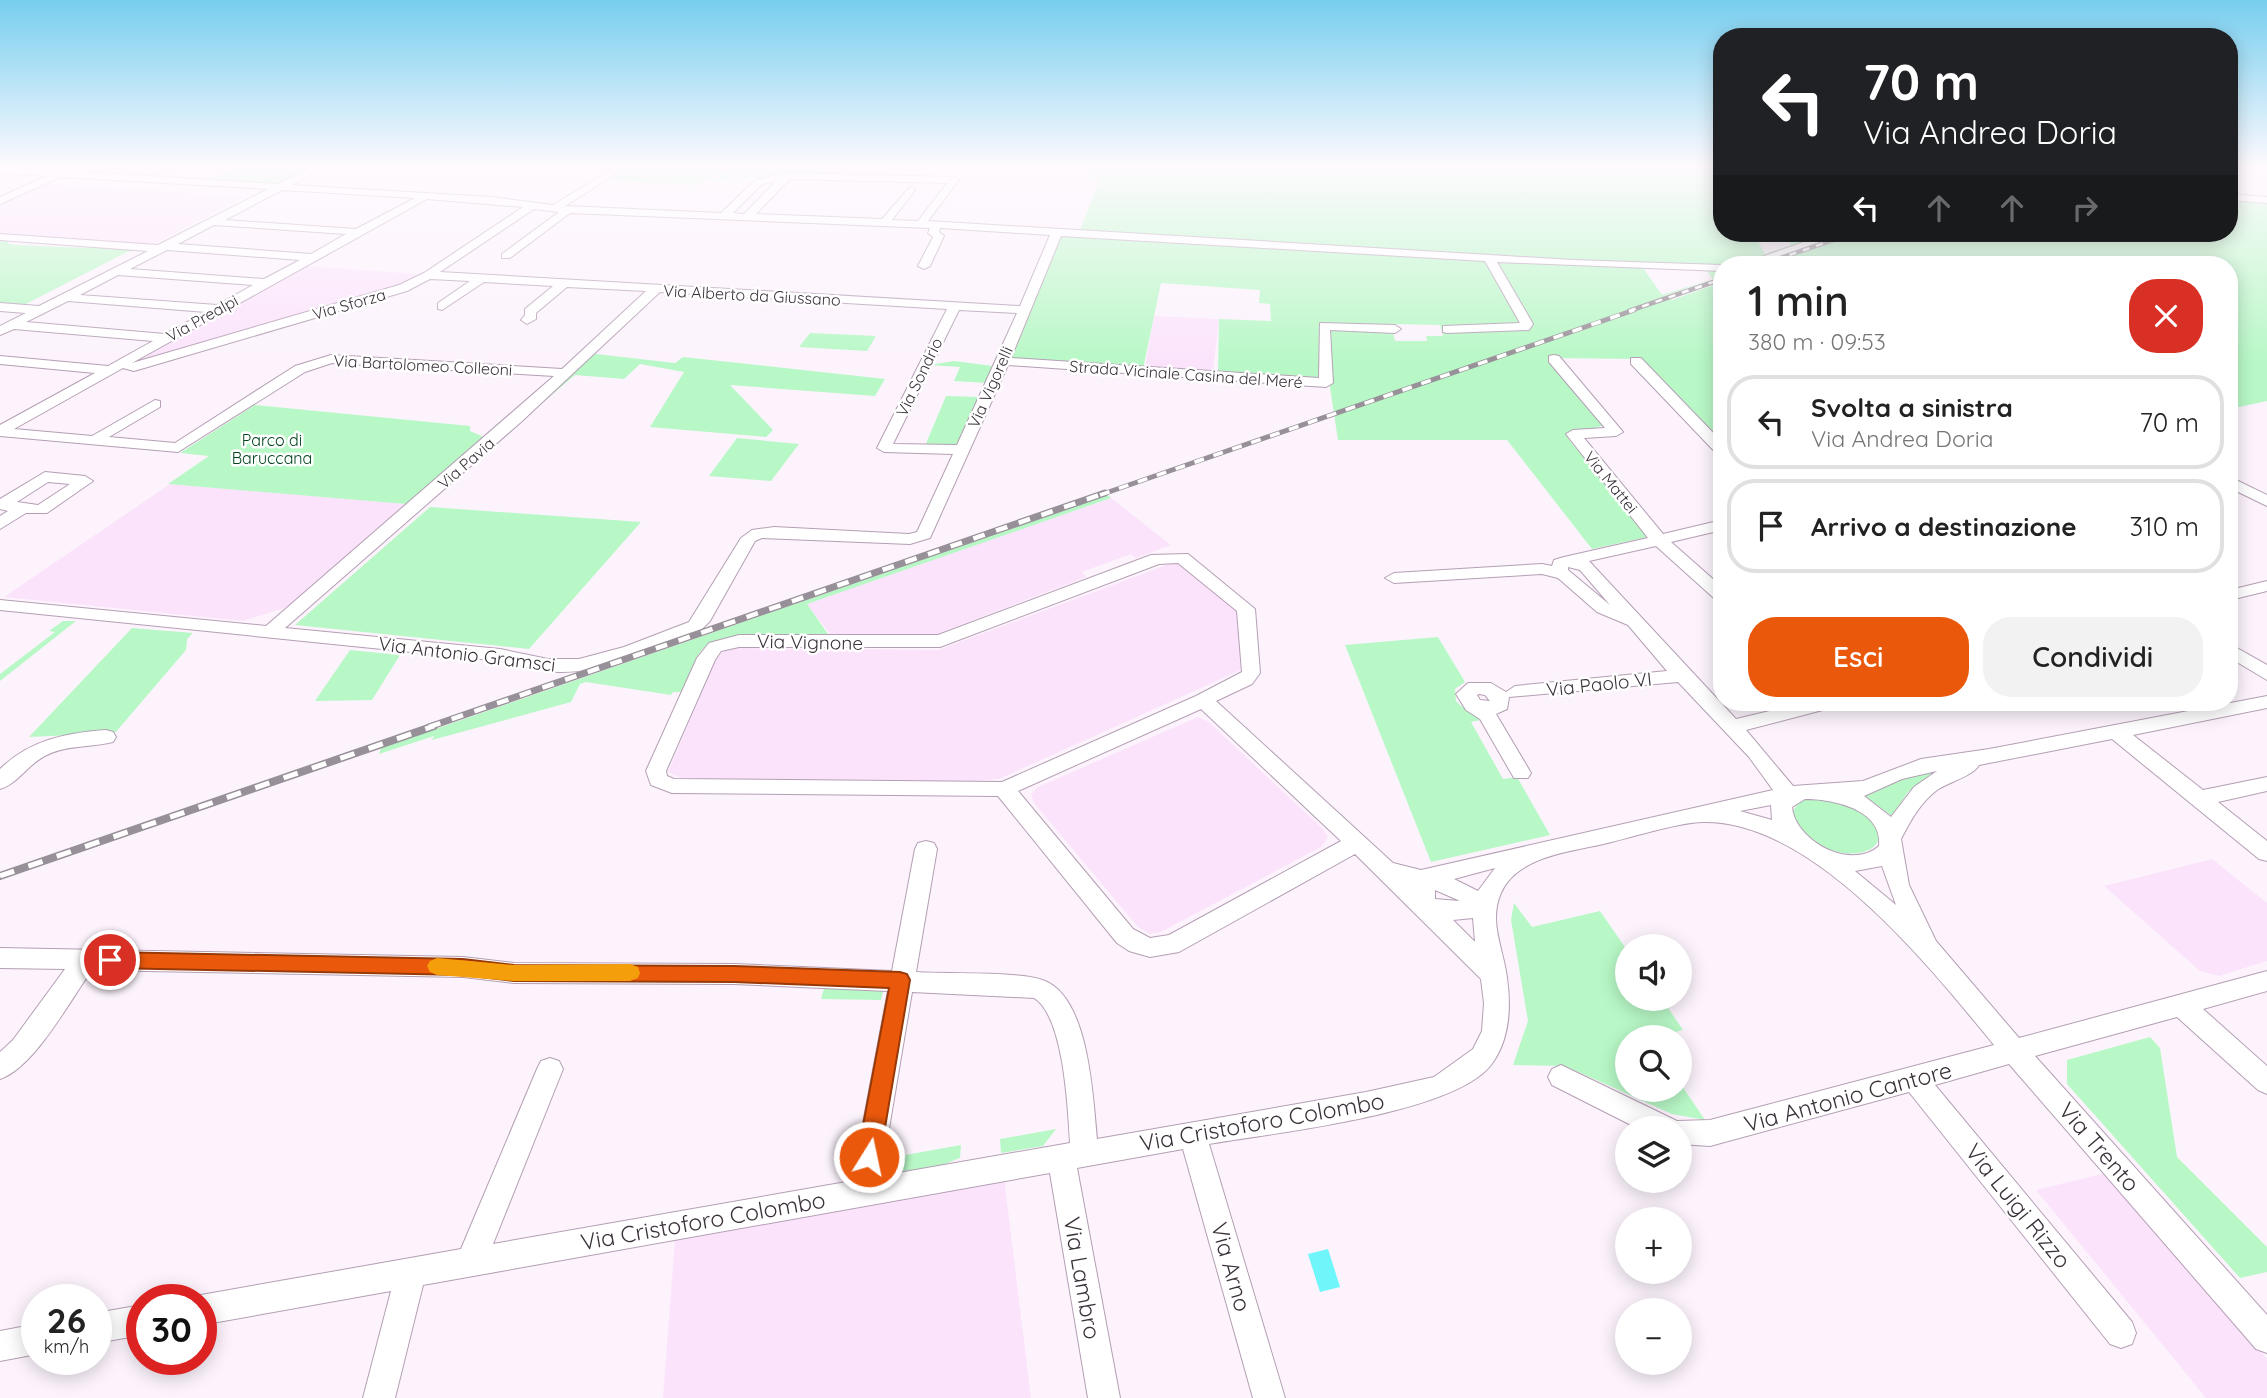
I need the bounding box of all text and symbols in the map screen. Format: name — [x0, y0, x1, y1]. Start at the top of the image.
text: 70 m — [1863, 51, 1979, 112]
icon: left — [1748, 56, 1839, 147]
text: Via Andrea Doria — [1863, 112, 2117, 152]
icon: left — [1847, 189, 1885, 227]
icon: ahead — [1920, 189, 1958, 227]
icon: ahead — [1993, 189, 2031, 227]
icon: right — [2066, 189, 2104, 227]
text: 1 min — [1748, 274, 1849, 327]
button: close — [2129, 279, 2203, 353]
street label: Via Alberto da Giussano — [663, 280, 841, 310]
street label: Via Sforza — [310, 284, 388, 324]
street label: Via Prealpi — [163, 290, 241, 346]
text: 380 m · 09:53 — [1748, 327, 1886, 356]
street label: Via Sondrio — [891, 334, 947, 420]
street label: Via Vigorelli — [963, 343, 1017, 431]
street label: Via Bartolomeo Colleoni — [333, 350, 513, 380]
street label: Strada Vicinale Casina del Meré — [1069, 356, 1303, 392]
text: Svolta a sinistra — [1811, 391, 2013, 424]
icon: left — [1752, 403, 1790, 441]
text: 70 m — [2139, 406, 2199, 439]
text: Via Andrea Doria — [1811, 424, 1994, 453]
park label: Parco di Baruccana — [232, 430, 312, 468]
street label: Via Pavia — [434, 433, 498, 493]
street label: Via Mattei — [1580, 447, 1642, 517]
icon: arrive — [1752, 507, 1790, 545]
text: Arrivo a destinazione — [1811, 510, 2077, 543]
text: 310 m — [2129, 510, 2199, 543]
button: Esci — [1748, 617, 1969, 697]
button: Condividi — [1983, 617, 2203, 697]
street label: Via Vignone — [757, 629, 863, 655]
street label: Via Antonio Gramsci — [377, 631, 557, 677]
street label: Via Paolo VI — [1545, 667, 1653, 701]
pin — [80, 930, 140, 990]
map controls — [1615, 934, 1692, 1375]
button: sound — [1615, 934, 1692, 1011]
icon: arrive — [91, 941, 129, 979]
button: search — [1615, 1025, 1692, 1102]
street label: Via Antonio Cantore — [1741, 1055, 1955, 1138]
street label: Via Cristoforo Colombo — [1137, 1086, 1387, 1157]
street label: Via Trento — [2053, 1096, 2146, 1197]
button: layers — [1615, 1116, 1692, 1193]
position arrow — [832, 1120, 906, 1194]
street label: Via Luigi Rizzo — [1959, 1137, 2078, 1274]
street label: Via Cristoforo Colombo — [578, 1185, 828, 1256]
button: + — [1615, 1207, 1692, 1284]
street label: Via Lambro — [1057, 1214, 1108, 1341]
street label: Via Arno — [1205, 1219, 1258, 1315]
speed limit sign: 30 — [126, 1284, 217, 1375]
text: 26 — [47, 1298, 86, 1342]
button: − — [1615, 1298, 1692, 1375]
text: km/h — [44, 1335, 89, 1358]

